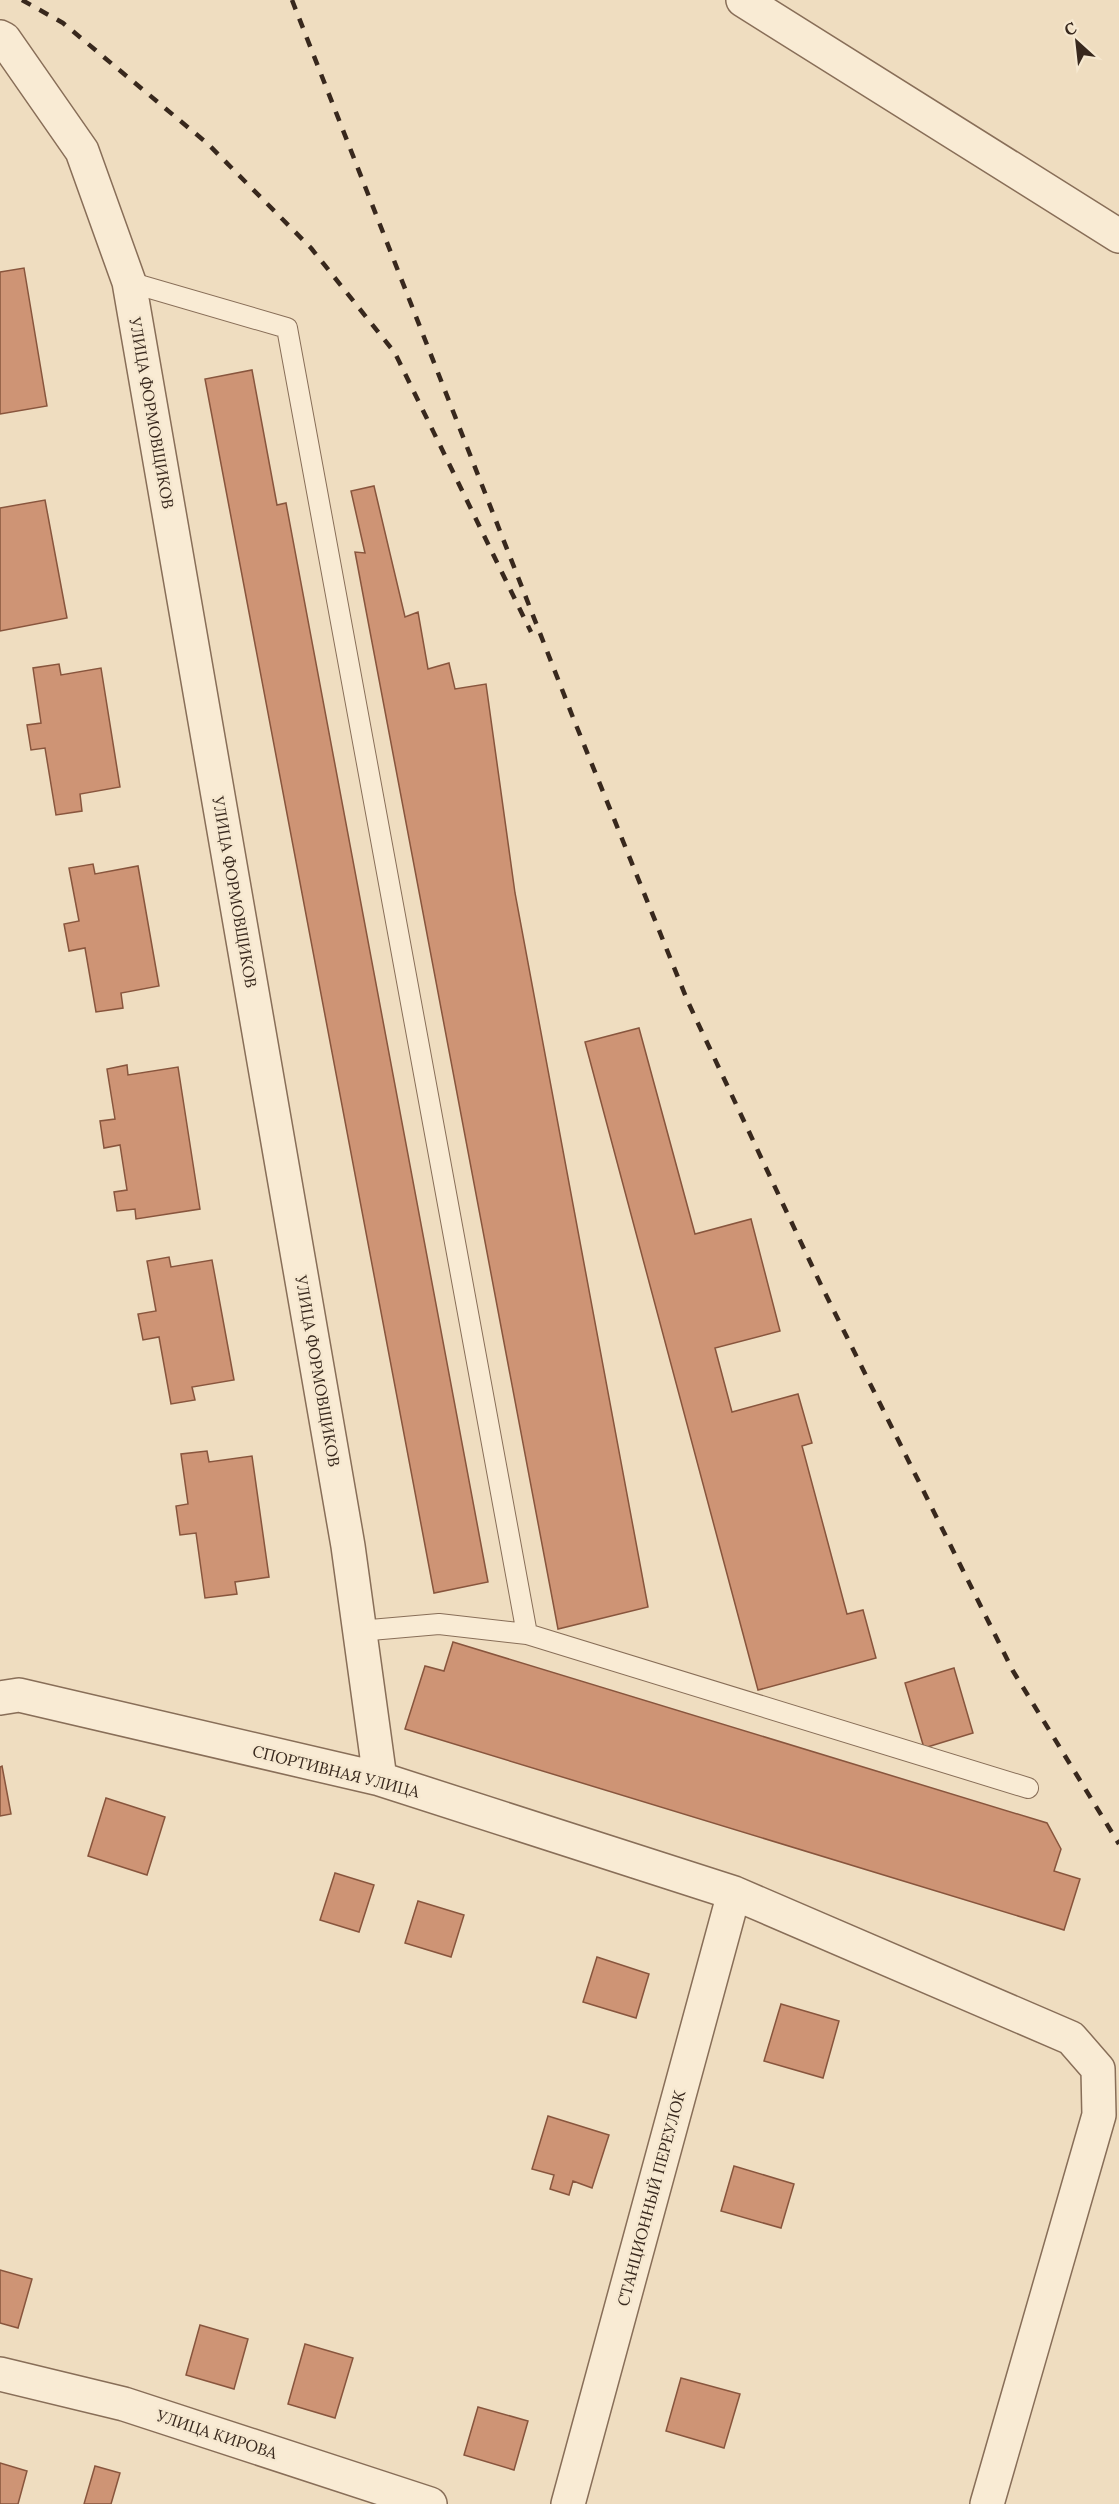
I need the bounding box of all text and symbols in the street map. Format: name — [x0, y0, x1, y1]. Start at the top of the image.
north arrow — [1047, 12, 1107, 72]
text: С — [1061, 17, 1080, 40]
street label: УЛИЦА ФОРМОВЩИКОВ — [125, 315, 179, 510]
street label: УЛИЦА ФОРМОВЩИКОВ — [208, 794, 262, 989]
street label: УЛИЦА ФОРМОВЩИКОВ — [291, 1273, 345, 1468]
street label: СПОРТИВНАЯ УЛИЦА — [250, 1741, 423, 1802]
street label: СТАНЦИОННЫЙ ПЕРЕУЛОК — [612, 2088, 690, 2308]
street label: УЛИЦА КИРОВА — [153, 2405, 281, 2463]

